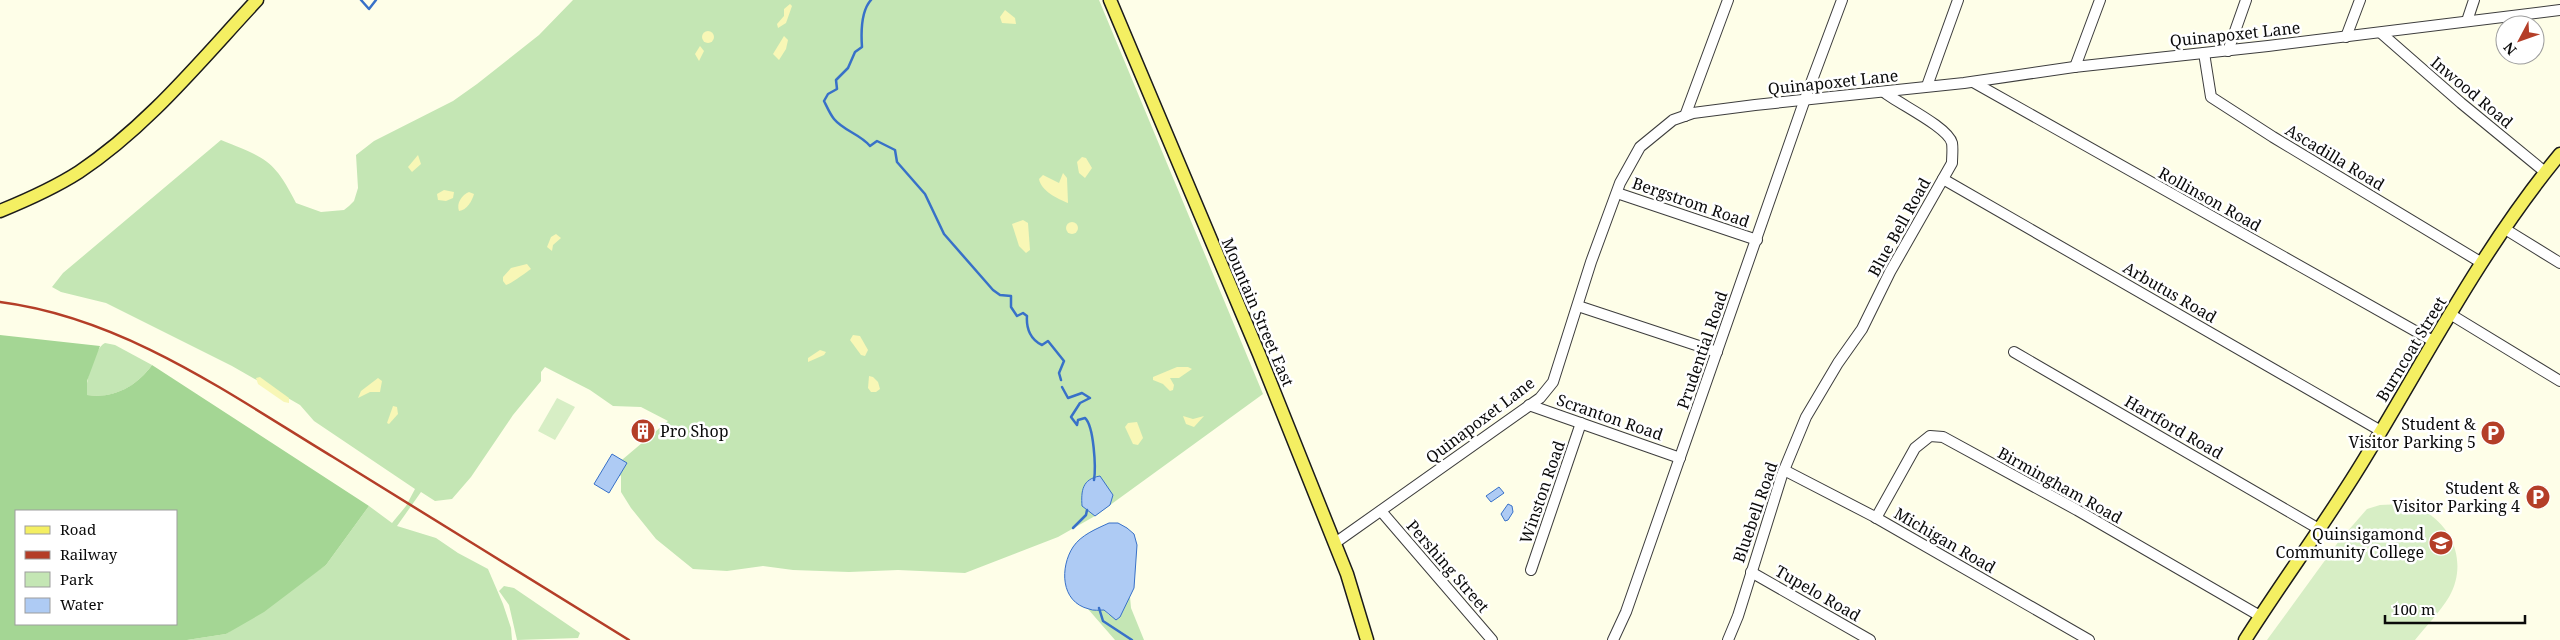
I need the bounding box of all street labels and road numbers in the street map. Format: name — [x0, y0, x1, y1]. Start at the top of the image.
street label: Quinapoxet Lane — [2169, 16, 2301, 52]
street label: Inwood Road — [2426, 51, 2518, 133]
street label: Quinapoxet Lane — [1767, 64, 1899, 100]
street label: Ascadilla Road — [2281, 119, 2389, 195]
street label: Rollinson Road — [2155, 162, 2266, 236]
street label: Bergstrom Road — [1629, 172, 1753, 232]
street label: Blue Bell Road — [1863, 173, 1935, 280]
street label: Mountain Street East — [1217, 234, 1299, 390]
street label: Arbutus Road — [2119, 256, 2221, 328]
street label: Prudential Road — [1671, 288, 1733, 412]
street label: Burncoat Street — [2371, 292, 2451, 406]
street label: Quinapoxet Lane — [1421, 372, 1539, 468]
street label: Scranton Road — [1554, 389, 1666, 446]
street label: Hartford Road — [2121, 390, 2227, 464]
street label: Winston Road — [1514, 438, 1570, 546]
street label: Birmingham Road — [1994, 442, 2126, 528]
street label: Bluebell Road — [1727, 459, 1783, 565]
street label: Michigan Road — [1890, 502, 2000, 578]
street label: Pershing Street — [1402, 515, 1495, 617]
street label: Tupelo Road — [1771, 560, 1865, 626]

